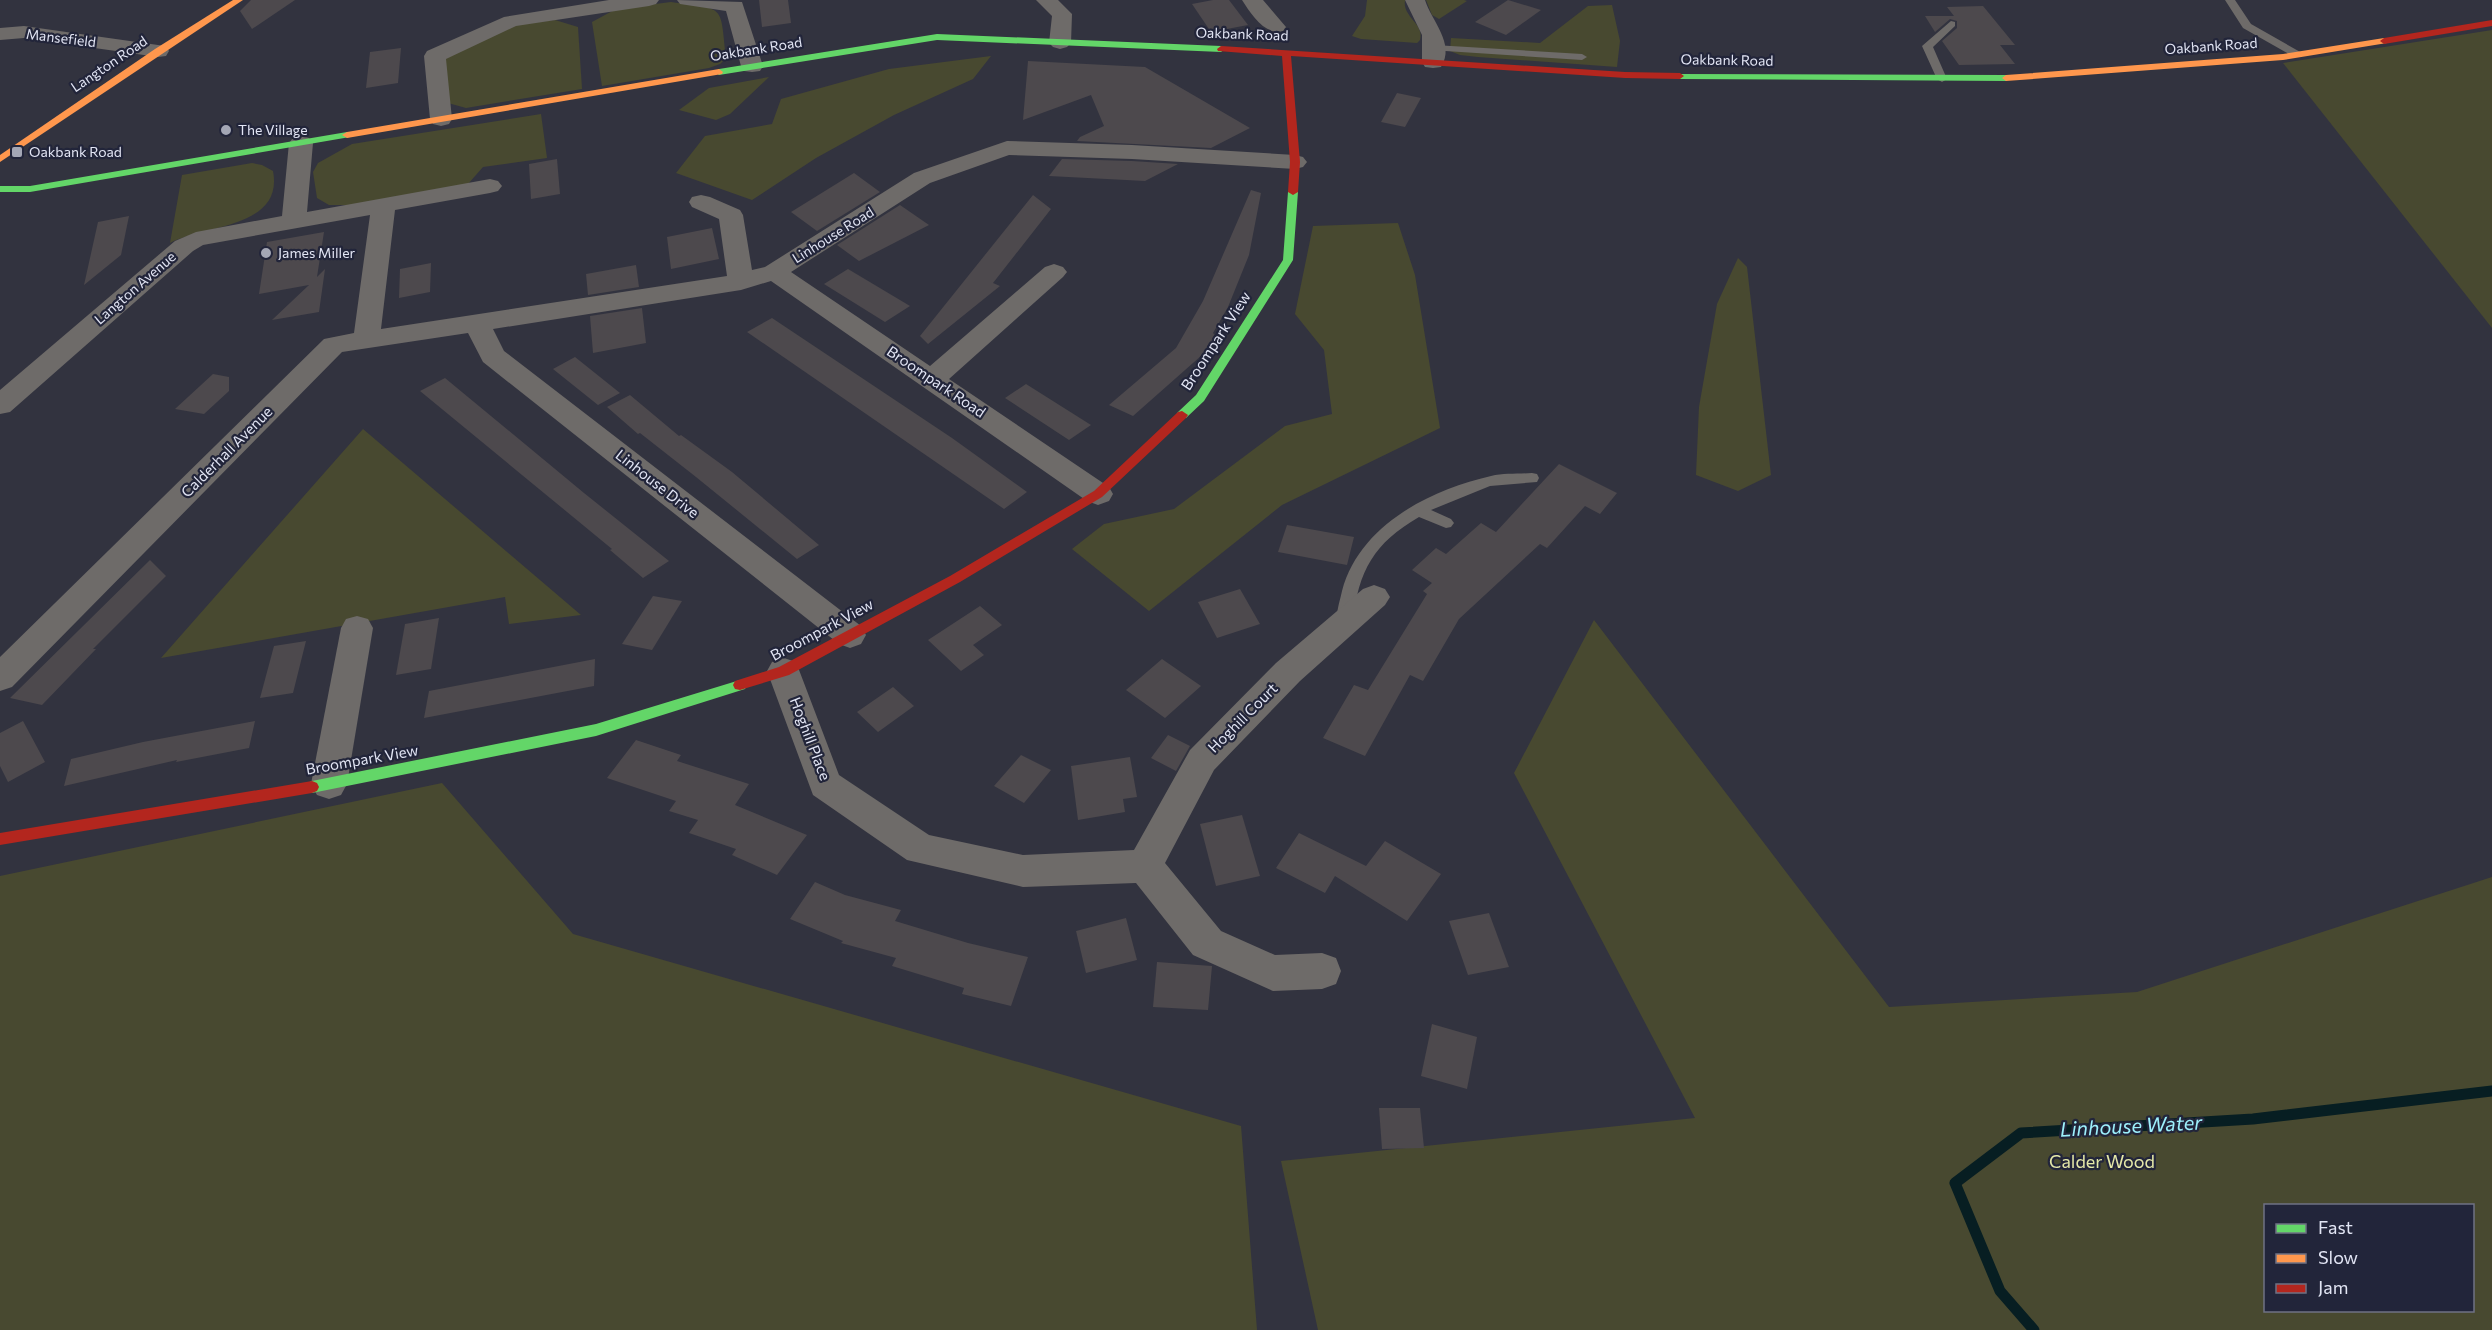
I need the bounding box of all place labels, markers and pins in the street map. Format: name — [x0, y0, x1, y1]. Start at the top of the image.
place label: The Village — [238, 121, 308, 138]
marker: The Village — [219, 123, 233, 137]
place label: Oakbank Road — [29, 143, 122, 160]
marker: Oakbank Road — [10, 145, 24, 159]
place label: James Miller — [278, 244, 356, 261]
marker: James Miller — [259, 246, 273, 260]

